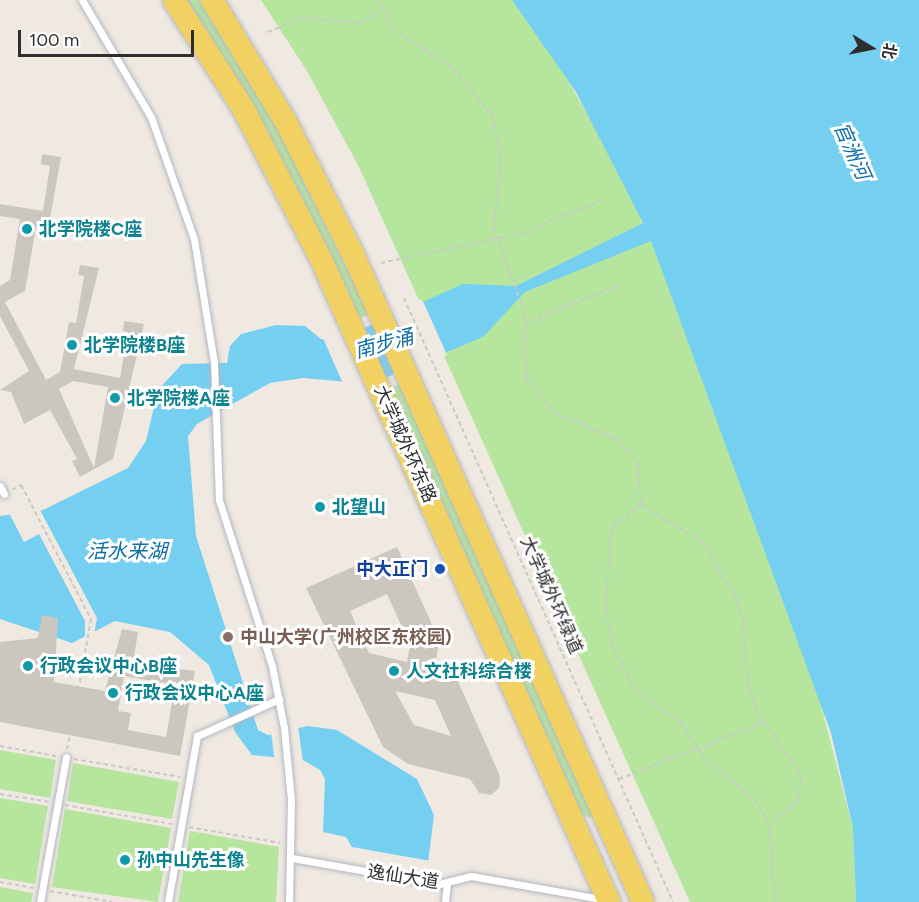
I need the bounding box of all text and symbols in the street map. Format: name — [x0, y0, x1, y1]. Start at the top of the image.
scale bar — [21, 18, 196, 56]
north arrow — [841, 18, 901, 78]
text: 100 m — [29, 29, 79, 51]
text: 北 — [878, 42, 900, 61]
water label: 官洲河 — [829, 119, 875, 183]
place label: 北学院楼C座 — [39, 218, 142, 240]
marker: 北学院楼C座 — [20, 222, 34, 236]
water label: 南步涌 — [352, 325, 416, 363]
place label: 北学院楼B座 — [84, 334, 185, 356]
marker: 北学院楼B座 — [65, 338, 79, 352]
street label: 大学城外环东路 — [370, 382, 440, 506]
place label: 北学院楼A座 — [127, 387, 230, 409]
marker: 北学院楼A座 — [108, 391, 122, 405]
place label: 北望山 — [332, 496, 386, 518]
marker: 北望山 — [313, 500, 327, 514]
street label: 大学城外环绿道 — [516, 533, 586, 657]
water label: 活水来湖 — [87, 539, 167, 563]
place label: 中大正门 — [356, 558, 428, 580]
marker: 中大正门 — [433, 562, 447, 576]
place label: 中山大学(广州校区东校园) — [240, 626, 452, 648]
marker: 中山大学(广州校区东校园) — [221, 630, 235, 644]
place label: 行政会议中心B座 — [40, 655, 177, 677]
marker: 行政会议中心B座 — [21, 659, 35, 673]
place label: 人文社科综合楼 — [406, 660, 532, 682]
marker: 人文社科综合楼 — [387, 664, 401, 678]
place label: 行政会议中心A座 — [125, 682, 264, 704]
marker: 行政会议中心A座 — [106, 686, 120, 700]
place label: 孙中山先生像 — [137, 849, 245, 871]
marker: 孙中山先生像 — [118, 853, 132, 867]
street label: 逸仙大道 — [366, 861, 440, 893]

